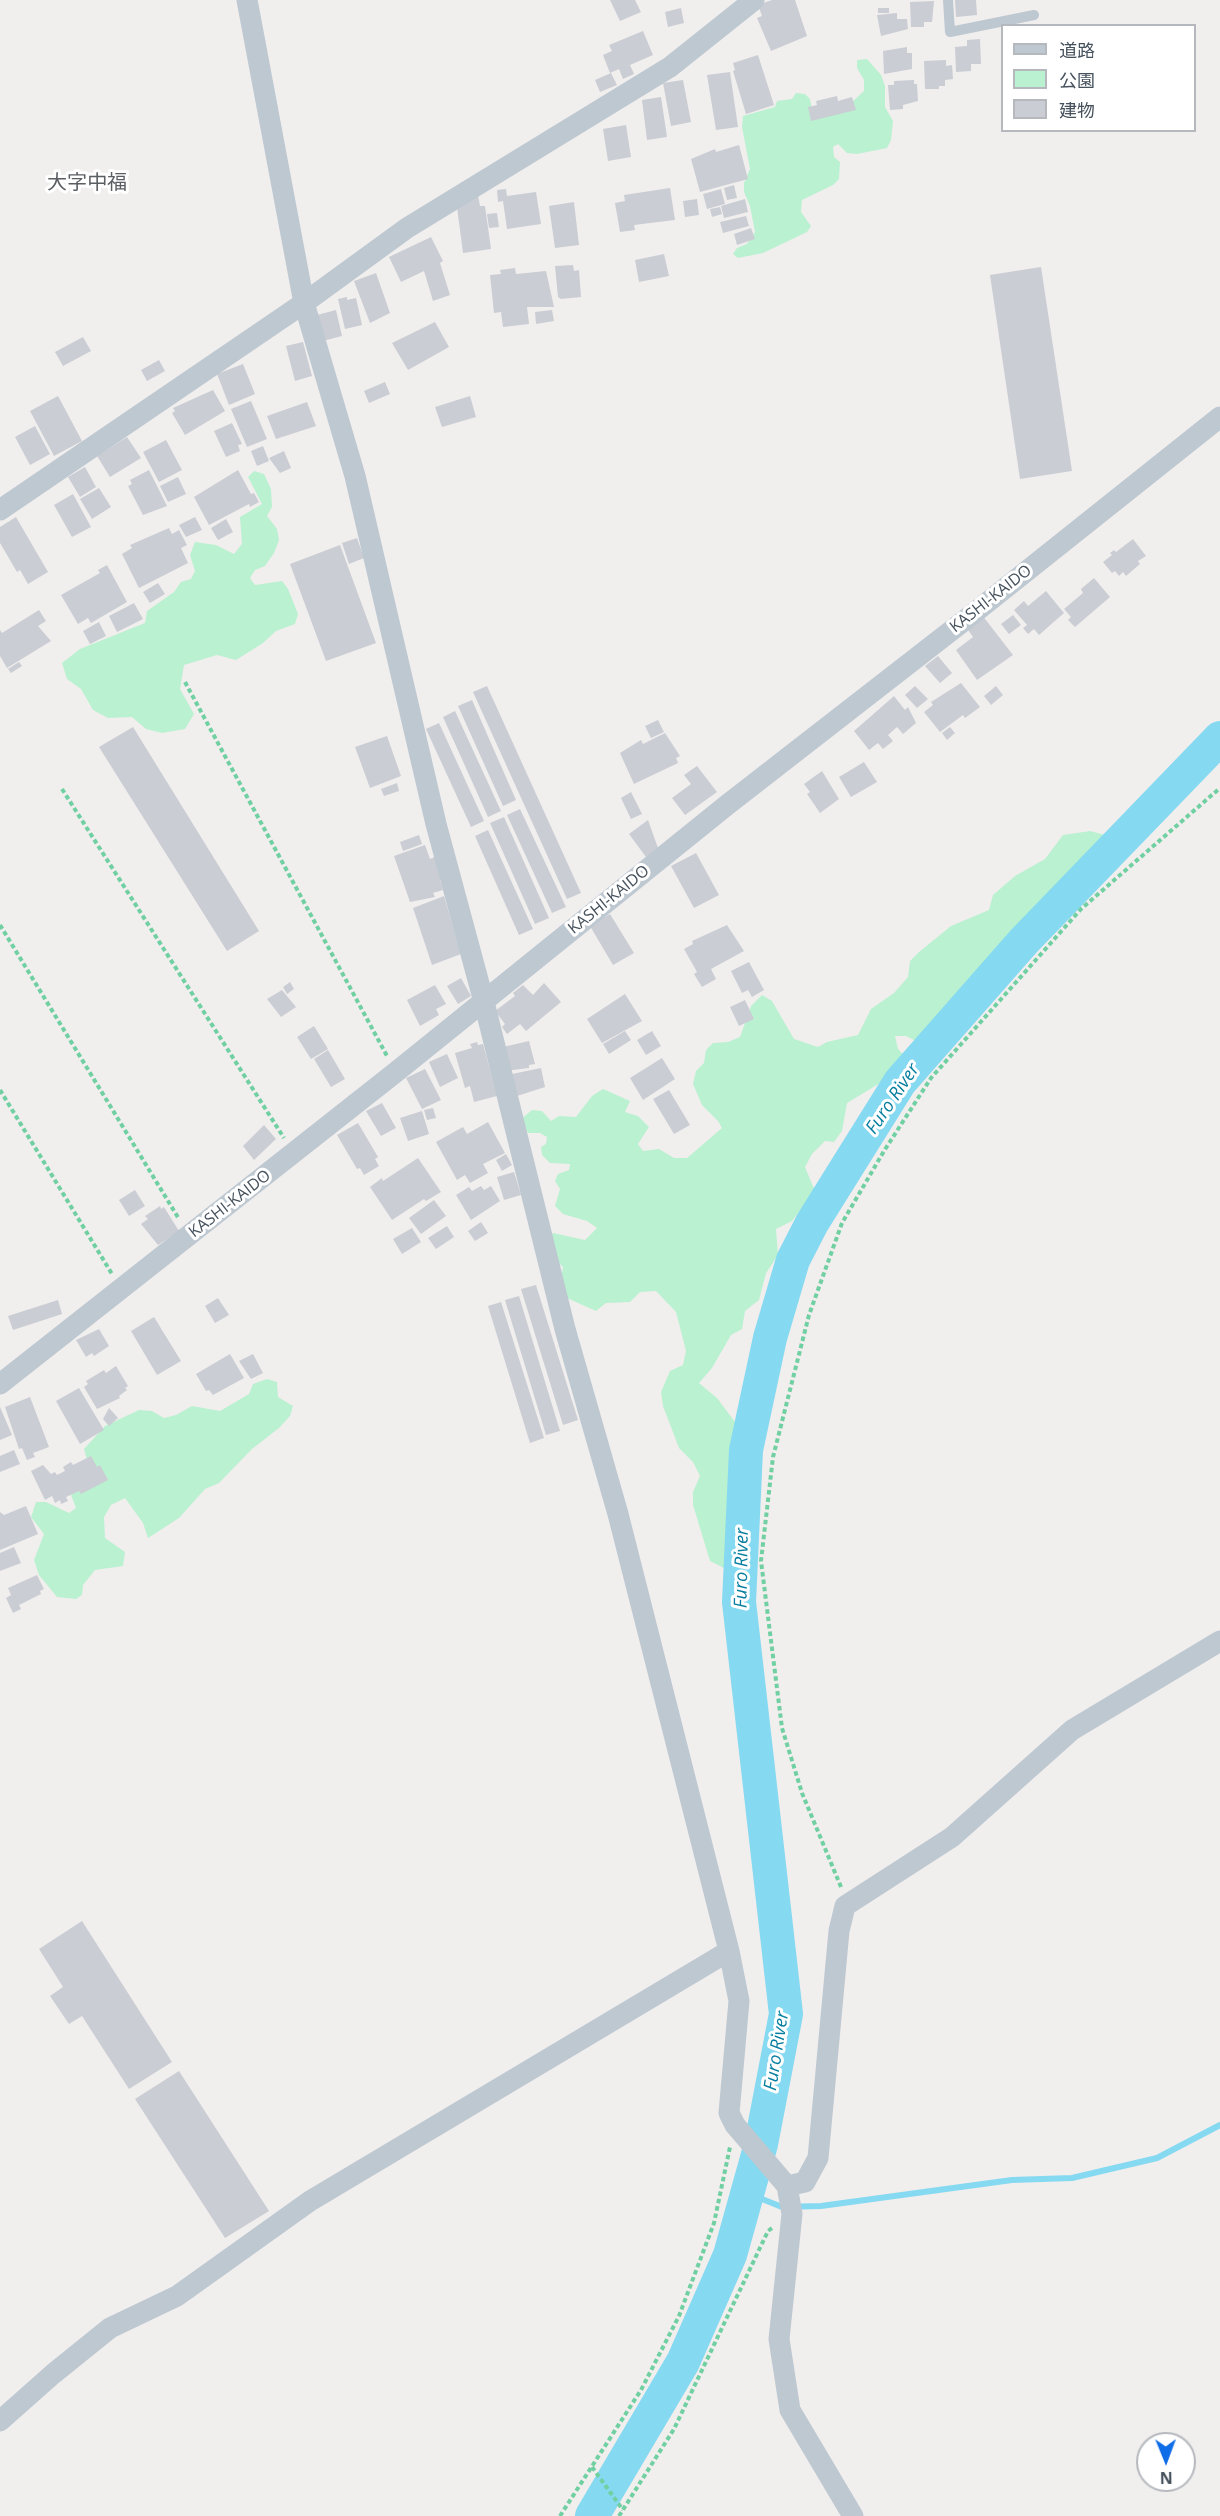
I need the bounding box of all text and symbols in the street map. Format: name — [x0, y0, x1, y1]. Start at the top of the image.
legend — [1001, 24, 1196, 132]
text: 道路 — [1059, 38, 1095, 62]
text: 公園 — [1059, 68, 1095, 92]
text: 建物 — [1059, 98, 1095, 122]
district label: 大字中福 — [47, 171, 127, 195]
street label: KASHI-KAIDO — [946, 561, 1036, 637]
street label: KASHI-KAIDO — [565, 862, 653, 938]
water label: Furo River — [862, 1060, 924, 1138]
street label: KASHI-KAIDO — [185, 1166, 275, 1242]
water label: Furo River — [731, 1528, 753, 1608]
water label: Furo River — [760, 2010, 794, 2092]
north arrow — [1136, 2432, 1196, 2492]
text: N — [1160, 2467, 1173, 2489]

